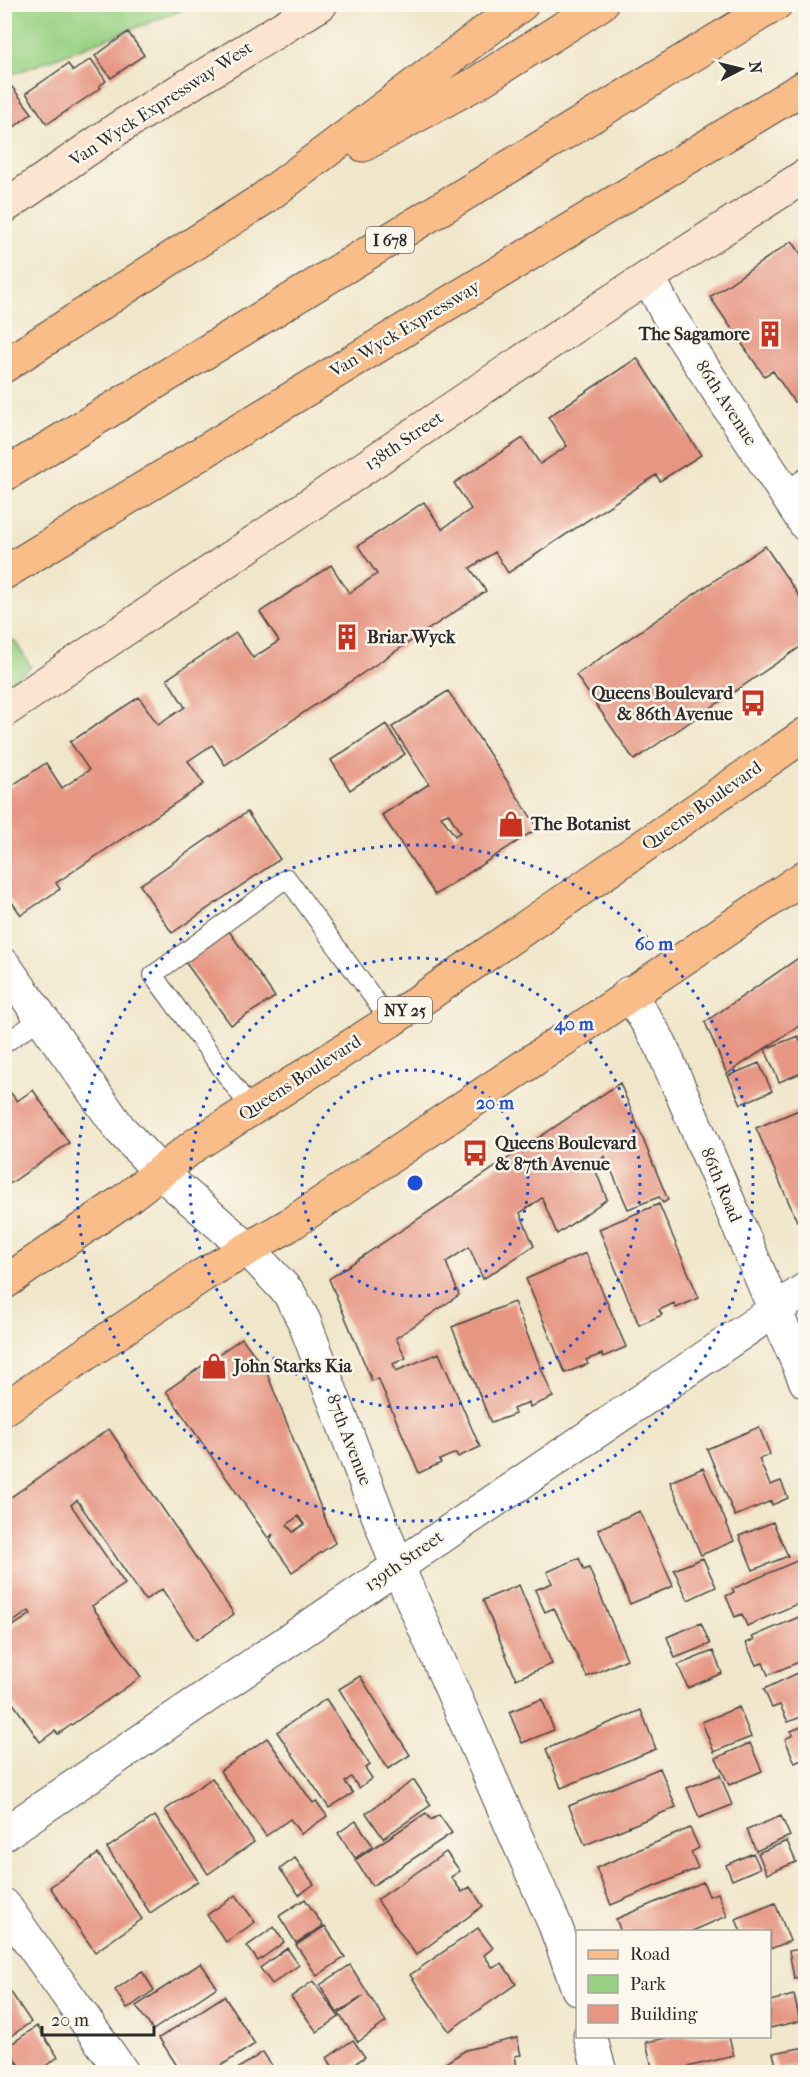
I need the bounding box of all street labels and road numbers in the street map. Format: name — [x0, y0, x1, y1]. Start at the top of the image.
street label: Van Wyck Expressway West — [65, 37, 257, 172]
road number: I 678 — [366, 227, 414, 253]
street label: Van Wyck Expressway — [325, 275, 485, 383]
street label: 86th Avenue — [691, 356, 761, 450]
street label: 138th Street — [361, 407, 448, 475]
street label: Queens Boulevard — [638, 757, 766, 855]
road number: NY 25 — [378, 997, 432, 1023]
street label: Queens Boulevard — [235, 1031, 365, 1125]
street label: 86th Road — [696, 1144, 746, 1226]
street label: 87th Avenue — [322, 1391, 376, 1489]
street label: 139th Street — [361, 1526, 448, 1596]

